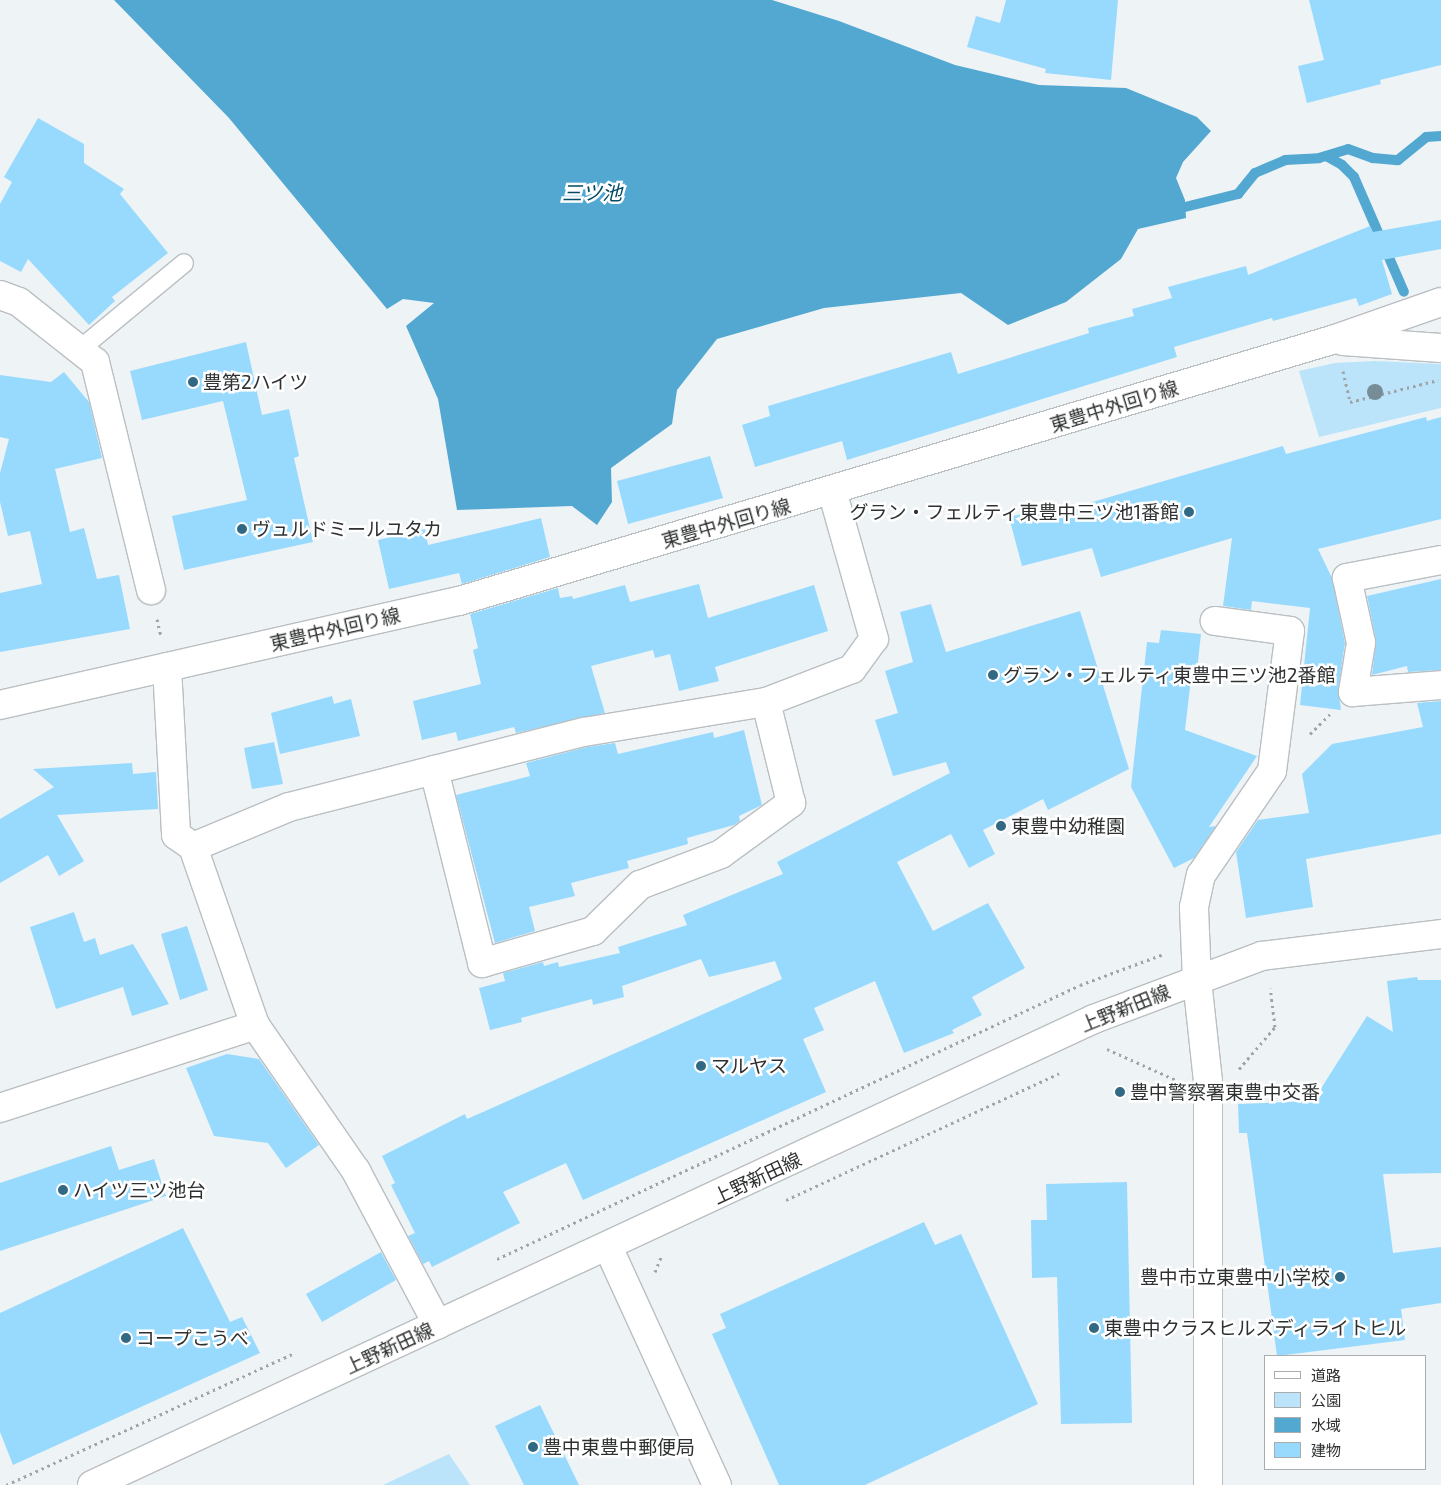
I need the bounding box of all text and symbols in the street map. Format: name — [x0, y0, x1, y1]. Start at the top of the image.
water label: 三ツ池 — [562, 180, 622, 204]
place label: 豊第2ハイツ — [203, 371, 309, 393]
marker: 豊第2ハイツ — [187, 376, 199, 388]
street label: 東豊中外回り線 — [1047, 376, 1181, 436]
street label: 東豊中外回り線 — [659, 494, 793, 552]
place label: グラン・フェルティ東豊中三ツ池1番館 — [848, 501, 1179, 523]
marker: グラン・フェルティ東豊中三ツ池1番館 — [1183, 506, 1195, 518]
place label: ヴュルドミールユタカ — [252, 518, 442, 540]
marker: ヴュルドミールユタカ — [236, 523, 248, 535]
street label: 東豊中外回り線 — [268, 603, 402, 655]
place label: グラン・フェルティ東豊中三ツ池2番館 — [1003, 664, 1337, 686]
marker: グラン・フェルティ東豊中三ツ池2番館 — [987, 669, 999, 681]
place label: 東豊中幼稚園 — [1011, 815, 1125, 837]
marker: 東豊中幼稚園 — [995, 820, 1007, 832]
street label: 上野新田線 — [1077, 980, 1173, 1036]
place label: マルヤス — [711, 1055, 787, 1077]
marker: マルヤス — [695, 1060, 707, 1072]
place label: 豊中警察署東豊中交番 — [1130, 1081, 1320, 1103]
marker: 豊中警察署東豊中交番 — [1114, 1086, 1126, 1098]
street label: 上野新田線 — [709, 1148, 805, 1208]
place label: ハイツ三ツ池台 — [73, 1179, 206, 1201]
marker: ハイツ三ツ池台 — [57, 1184, 69, 1196]
place label: 豊中市立東豊中小学校 — [1140, 1266, 1330, 1288]
marker: 豊中市立東豊中小学校 — [1334, 1271, 1346, 1283]
place label: 東豊中クラスヒルズディライトヒル — [1104, 1317, 1408, 1339]
street label: 上野新田線 — [341, 1318, 437, 1378]
marker: 東豊中クラスヒルズディライトヒル — [1088, 1322, 1100, 1334]
place label: コープこうべ — [136, 1327, 250, 1349]
marker: コープこうべ — [120, 1332, 132, 1344]
legend — [1264, 1355, 1426, 1470]
text: 道路 — [1311, 1366, 1341, 1384]
text: 公園 — [1311, 1391, 1341, 1409]
text: 水域 — [1311, 1416, 1341, 1434]
place label: 豊中東豊中郵便局 — [543, 1436, 695, 1458]
marker: 豊中東豊中郵便局 — [527, 1441, 539, 1453]
text: 建物 — [1311, 1441, 1341, 1459]

